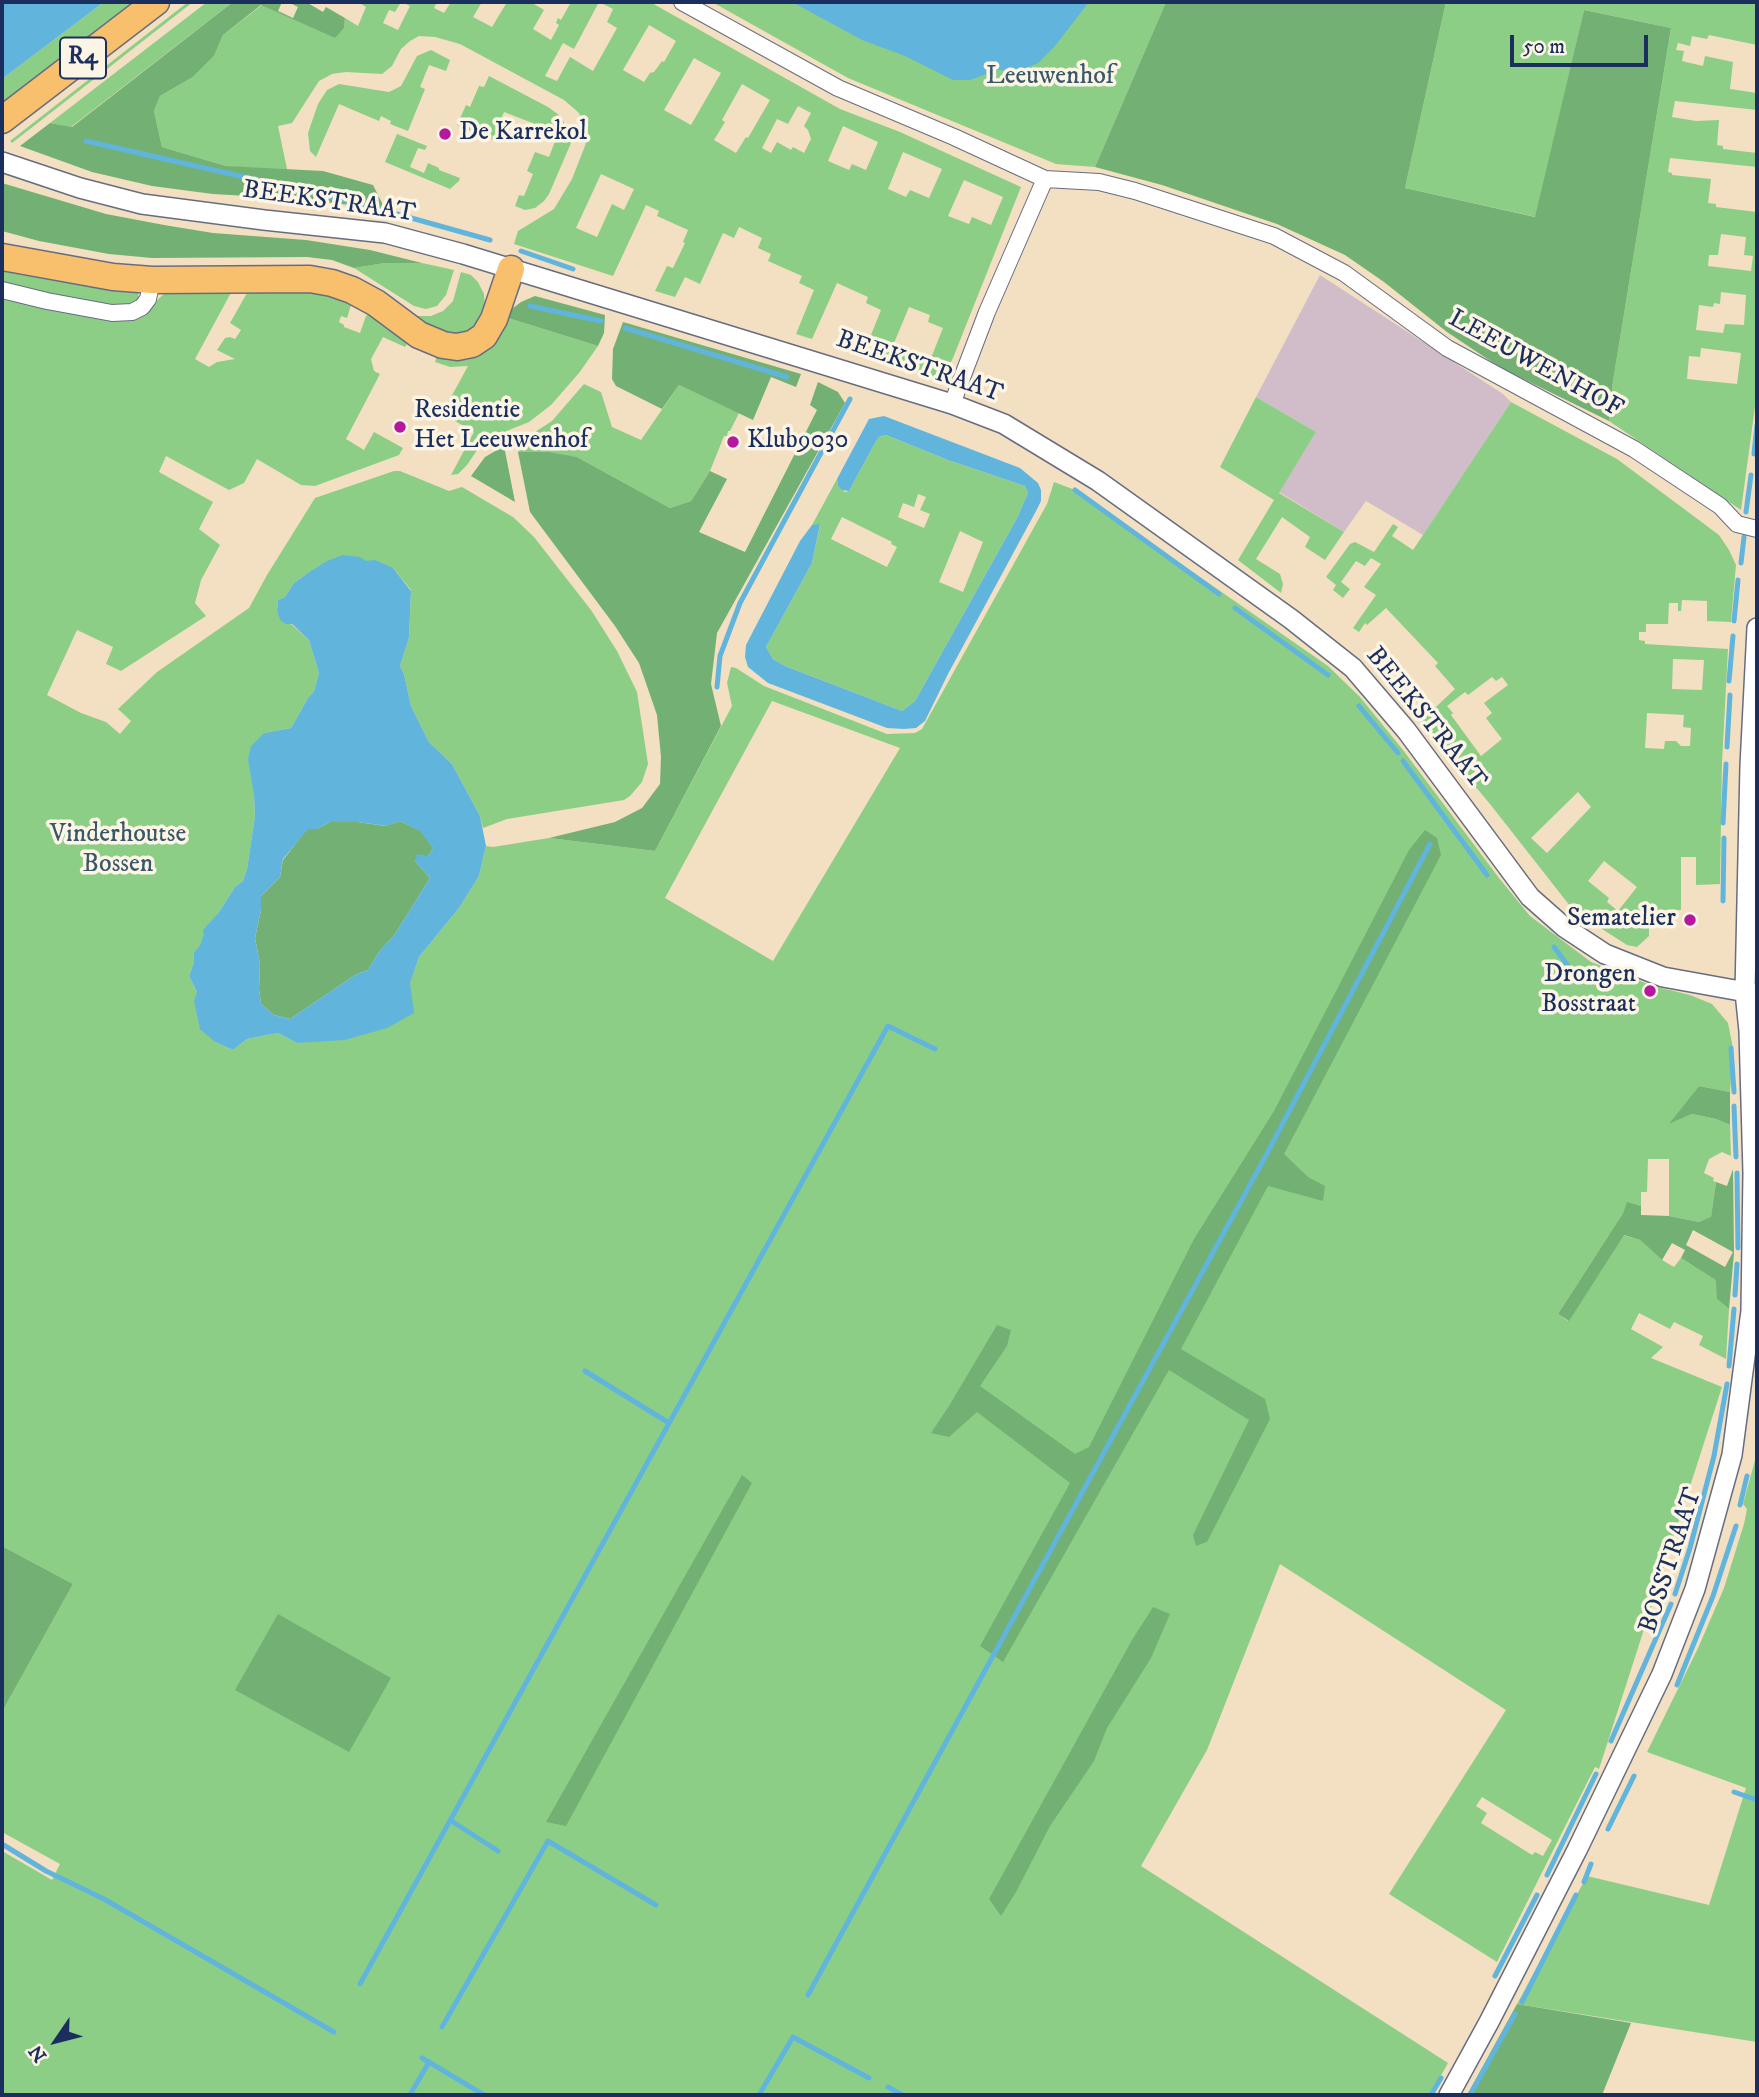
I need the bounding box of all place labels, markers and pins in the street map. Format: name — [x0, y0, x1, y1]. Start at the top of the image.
place label: De Karrekol — [459, 118, 587, 150]
marker: De Karrekol — [437, 126, 453, 142]
place label: Residentie Het Leeuwenhof — [414, 396, 588, 458]
marker: Residentie Het Leeuwenhof — [392, 419, 408, 435]
place label: Klub9030 — [747, 426, 848, 458]
marker: Klub9030 — [725, 434, 741, 450]
place label: Sematelier — [1567, 904, 1676, 936]
marker: Sematelier — [1682, 912, 1698, 928]
place label: Drongen Bosstraat — [1541, 960, 1636, 1021]
marker: Drongen Bosstraat — [1642, 983, 1658, 999]

